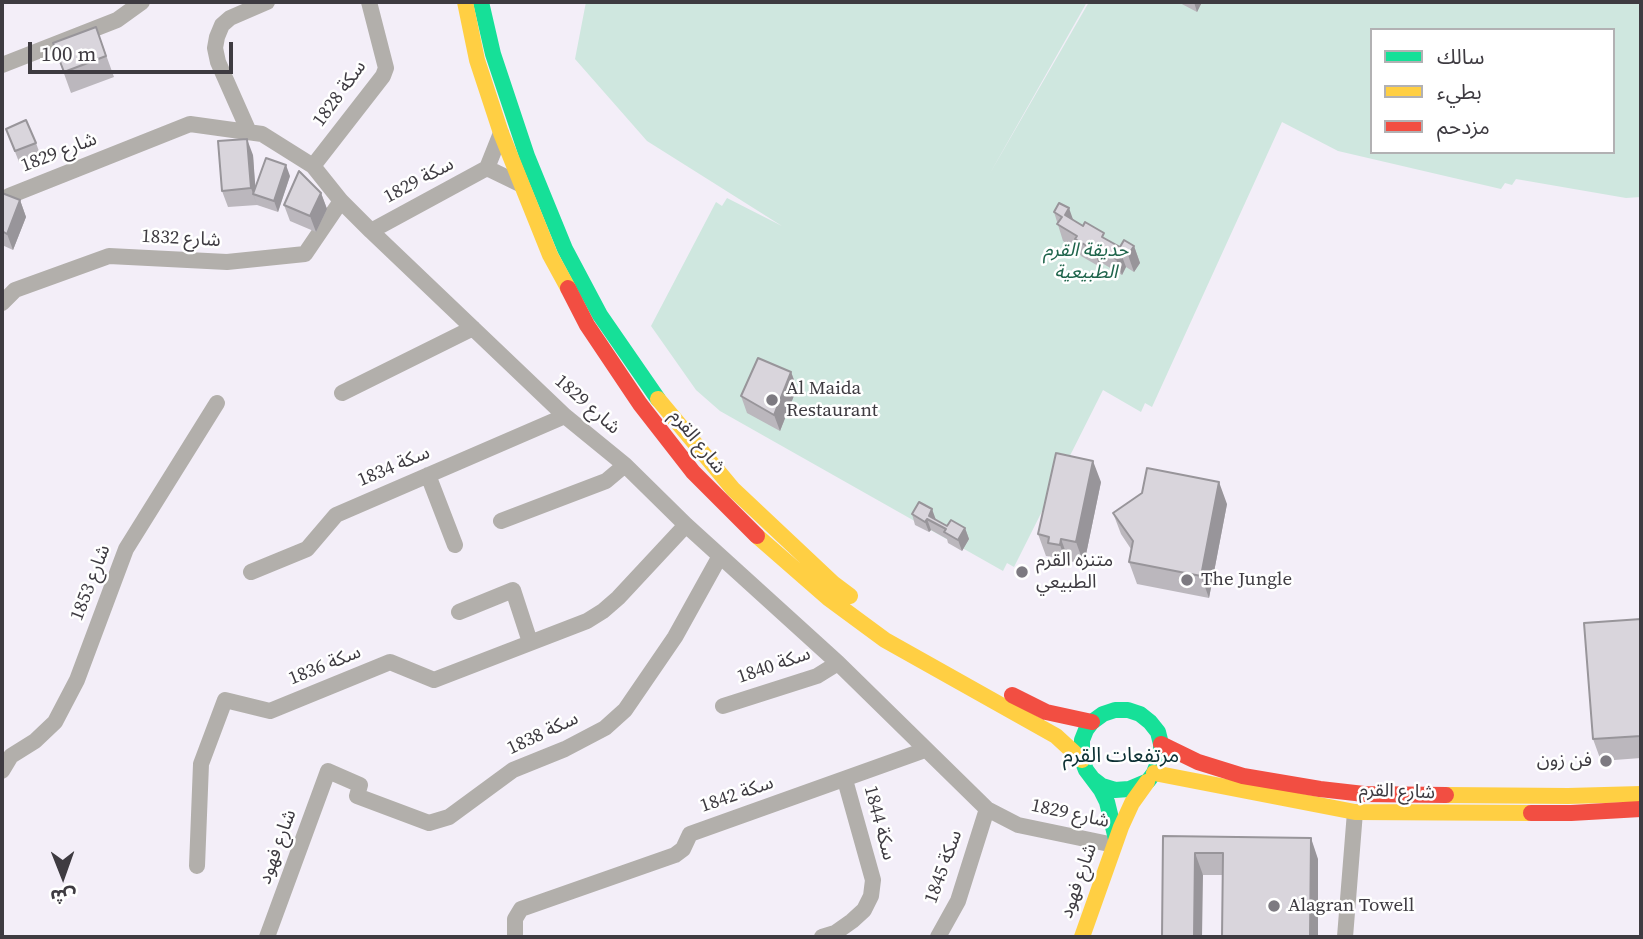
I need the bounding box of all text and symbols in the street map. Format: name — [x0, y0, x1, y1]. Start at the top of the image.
scale bar — [32, 28, 236, 72]
legend — [1370, 28, 1615, 154]
text: 100 m — [41, 39, 96, 68]
text: سالك — [1437, 42, 1484, 71]
street label: سكة 1828 — [308, 56, 372, 132]
text: بطيء — [1437, 77, 1482, 106]
text: مزدحم — [1437, 112, 1490, 141]
street label: 1829 شارع — [18, 128, 100, 178]
street label: سكة 1829 — [380, 153, 458, 209]
street label: 1832 شارع — [141, 226, 221, 252]
park label: حديقة القرم الطبيعية — [1044, 240, 1128, 284]
street label: 1829 شارع — [550, 370, 624, 440]
place label: Al Maida Restaurant — [786, 378, 878, 422]
marker: Al Maida Restaurant — [764, 392, 780, 408]
street label: شارع القرم — [664, 405, 730, 479]
street label: سكة 1834 — [354, 442, 434, 492]
street label: شارع 1853 — [66, 542, 116, 624]
place label: متنزه القرم الطبيعي — [1036, 550, 1113, 594]
marker: متنزه القرم الطبيعي — [1014, 564, 1030, 580]
place label: The Jungle — [1201, 569, 1292, 591]
marker: The Jungle — [1179, 572, 1195, 588]
street label: سكة 1836 — [285, 641, 365, 691]
street label: سكة 1840 — [734, 643, 814, 689]
street label: 1838 سكة — [504, 708, 582, 760]
district label: مرتفعات القرم — [1063, 744, 1179, 770]
place label: فن زون — [1537, 750, 1592, 772]
marker: فن زون — [1598, 753, 1614, 769]
street label: سكة 1842 — [697, 772, 777, 818]
street label: شارع القرم — [1358, 779, 1436, 805]
street label: سكة 1844 — [858, 783, 900, 863]
street label: 1829 شارع — [1029, 795, 1111, 833]
street label: شارع فهود — [254, 807, 302, 887]
street label: 1845 سكة — [920, 827, 968, 907]
north arrow — [28, 841, 98, 911]
street label: شارع فهود — [1056, 841, 1102, 921]
text: ش — [50, 884, 77, 910]
place label: Alagran Towell — [1288, 895, 1414, 917]
marker: Alagran Towell — [1266, 898, 1282, 914]

